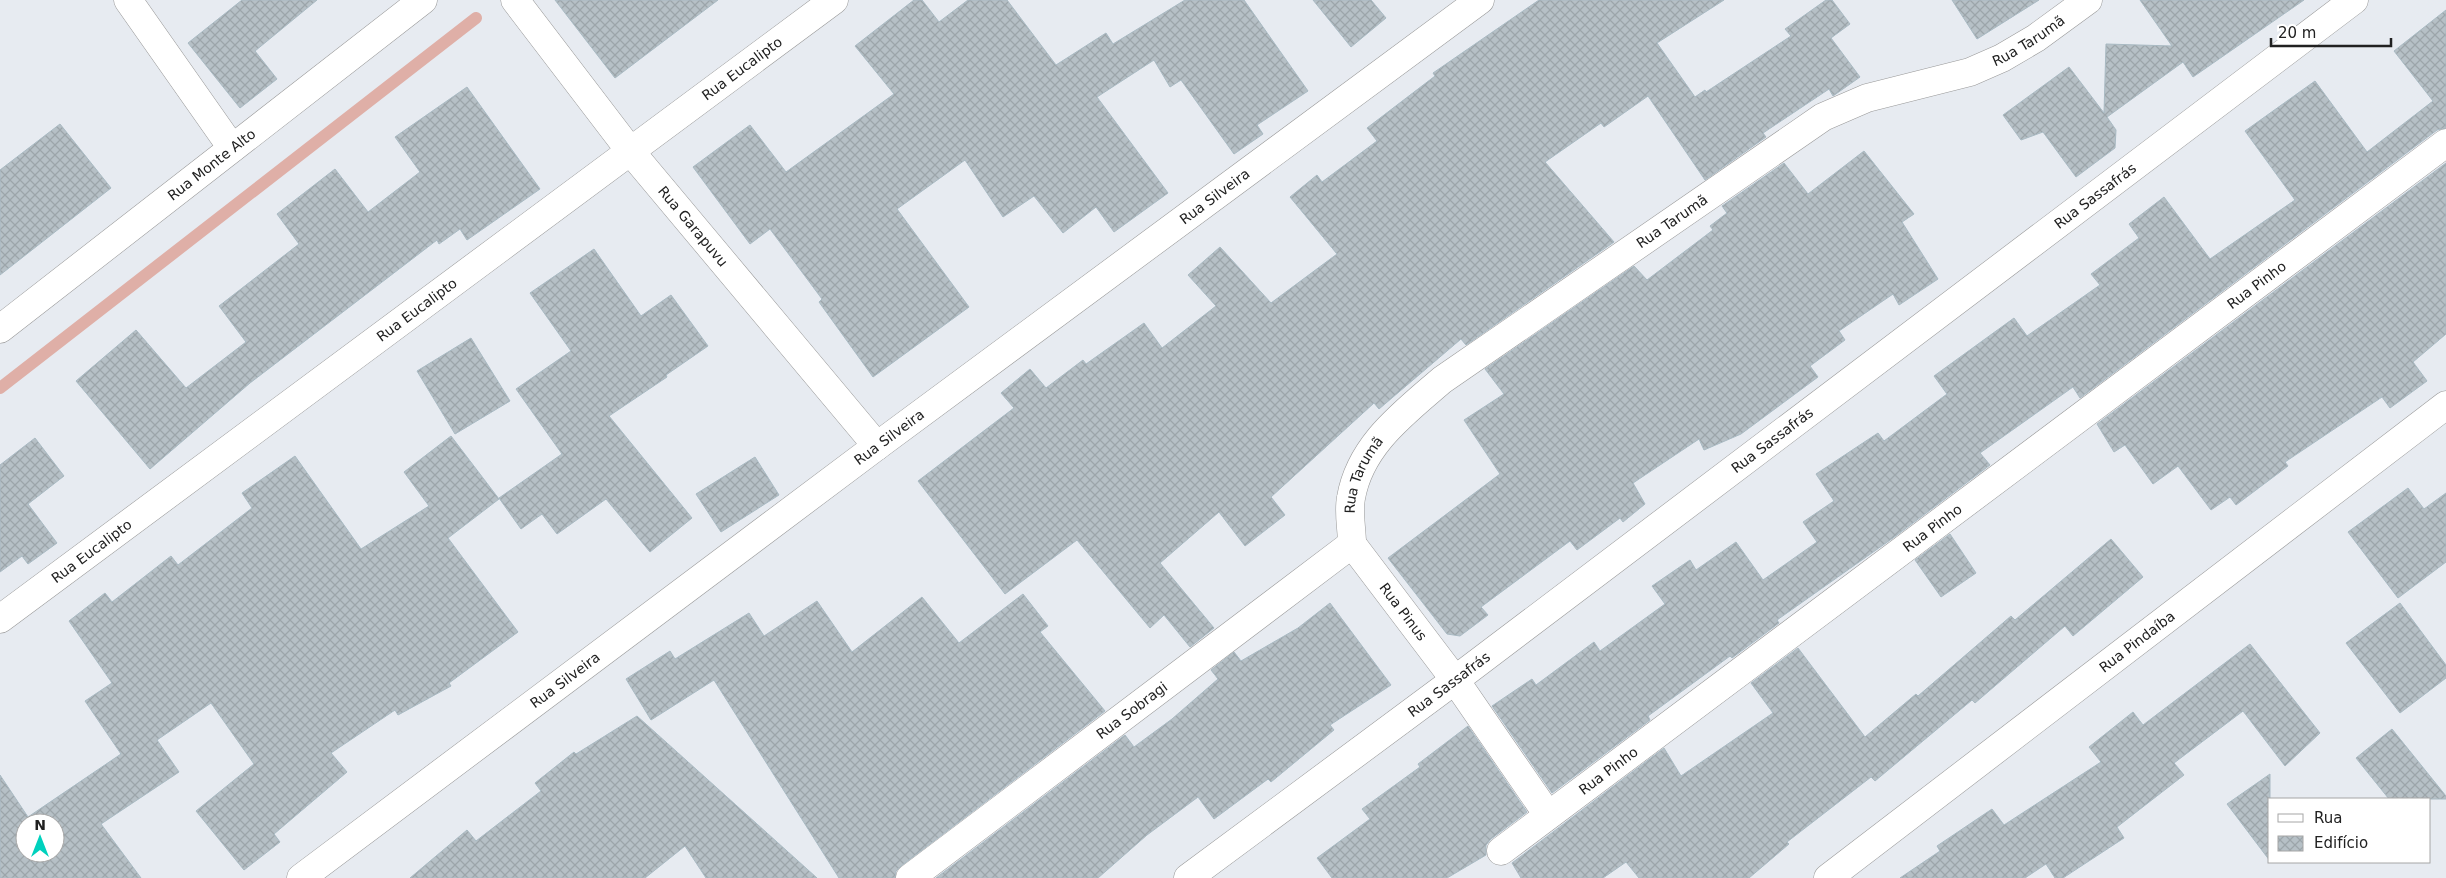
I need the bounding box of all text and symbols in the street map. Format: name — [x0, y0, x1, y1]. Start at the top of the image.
street label: Rua Tarumã — [1990, 12, 2068, 69]
scale bar — [2271, 15, 2391, 47]
text: 20 m — [2278, 24, 2316, 42]
street label: Rua Eucalipto — [699, 33, 785, 103]
street label: Rua Monte Alto — [165, 125, 259, 204]
street label: Rua Sassafrás — [2051, 160, 2139, 232]
street label: Rua Silveira — [1177, 165, 1253, 227]
street label: Rua Garapuvu — [655, 183, 731, 270]
street label: Rua Tarumã — [1633, 191, 1711, 251]
street label: Rua Pinho — [2224, 258, 2289, 312]
street label: Rua Eucalipto — [374, 275, 460, 345]
street label: Rua Sassafrás — [1728, 404, 1816, 476]
street label: Rua Silveira — [851, 406, 927, 468]
street label: Rua Tarumã — [1342, 433, 1386, 514]
street label: Rua Pinho — [1900, 501, 1965, 555]
street label: Rua Eucalipto — [48, 516, 135, 586]
street label: Rua Pinus — [1376, 580, 1430, 644]
street label: Rua Pindaíba — [2096, 608, 2178, 676]
street label: Rua Sassafrás — [1405, 648, 1493, 720]
street label: Rua Silveira — [527, 649, 603, 711]
street label: Rua Sobragi — [1093, 679, 1170, 742]
street label: Rua Pinho — [1576, 743, 1641, 798]
legend — [2268, 798, 2431, 863]
text: Rua — [2314, 809, 2342, 827]
north arrow — [15, 813, 65, 863]
text: N — [34, 817, 46, 833]
text: Edifício — [2314, 834, 2368, 852]

